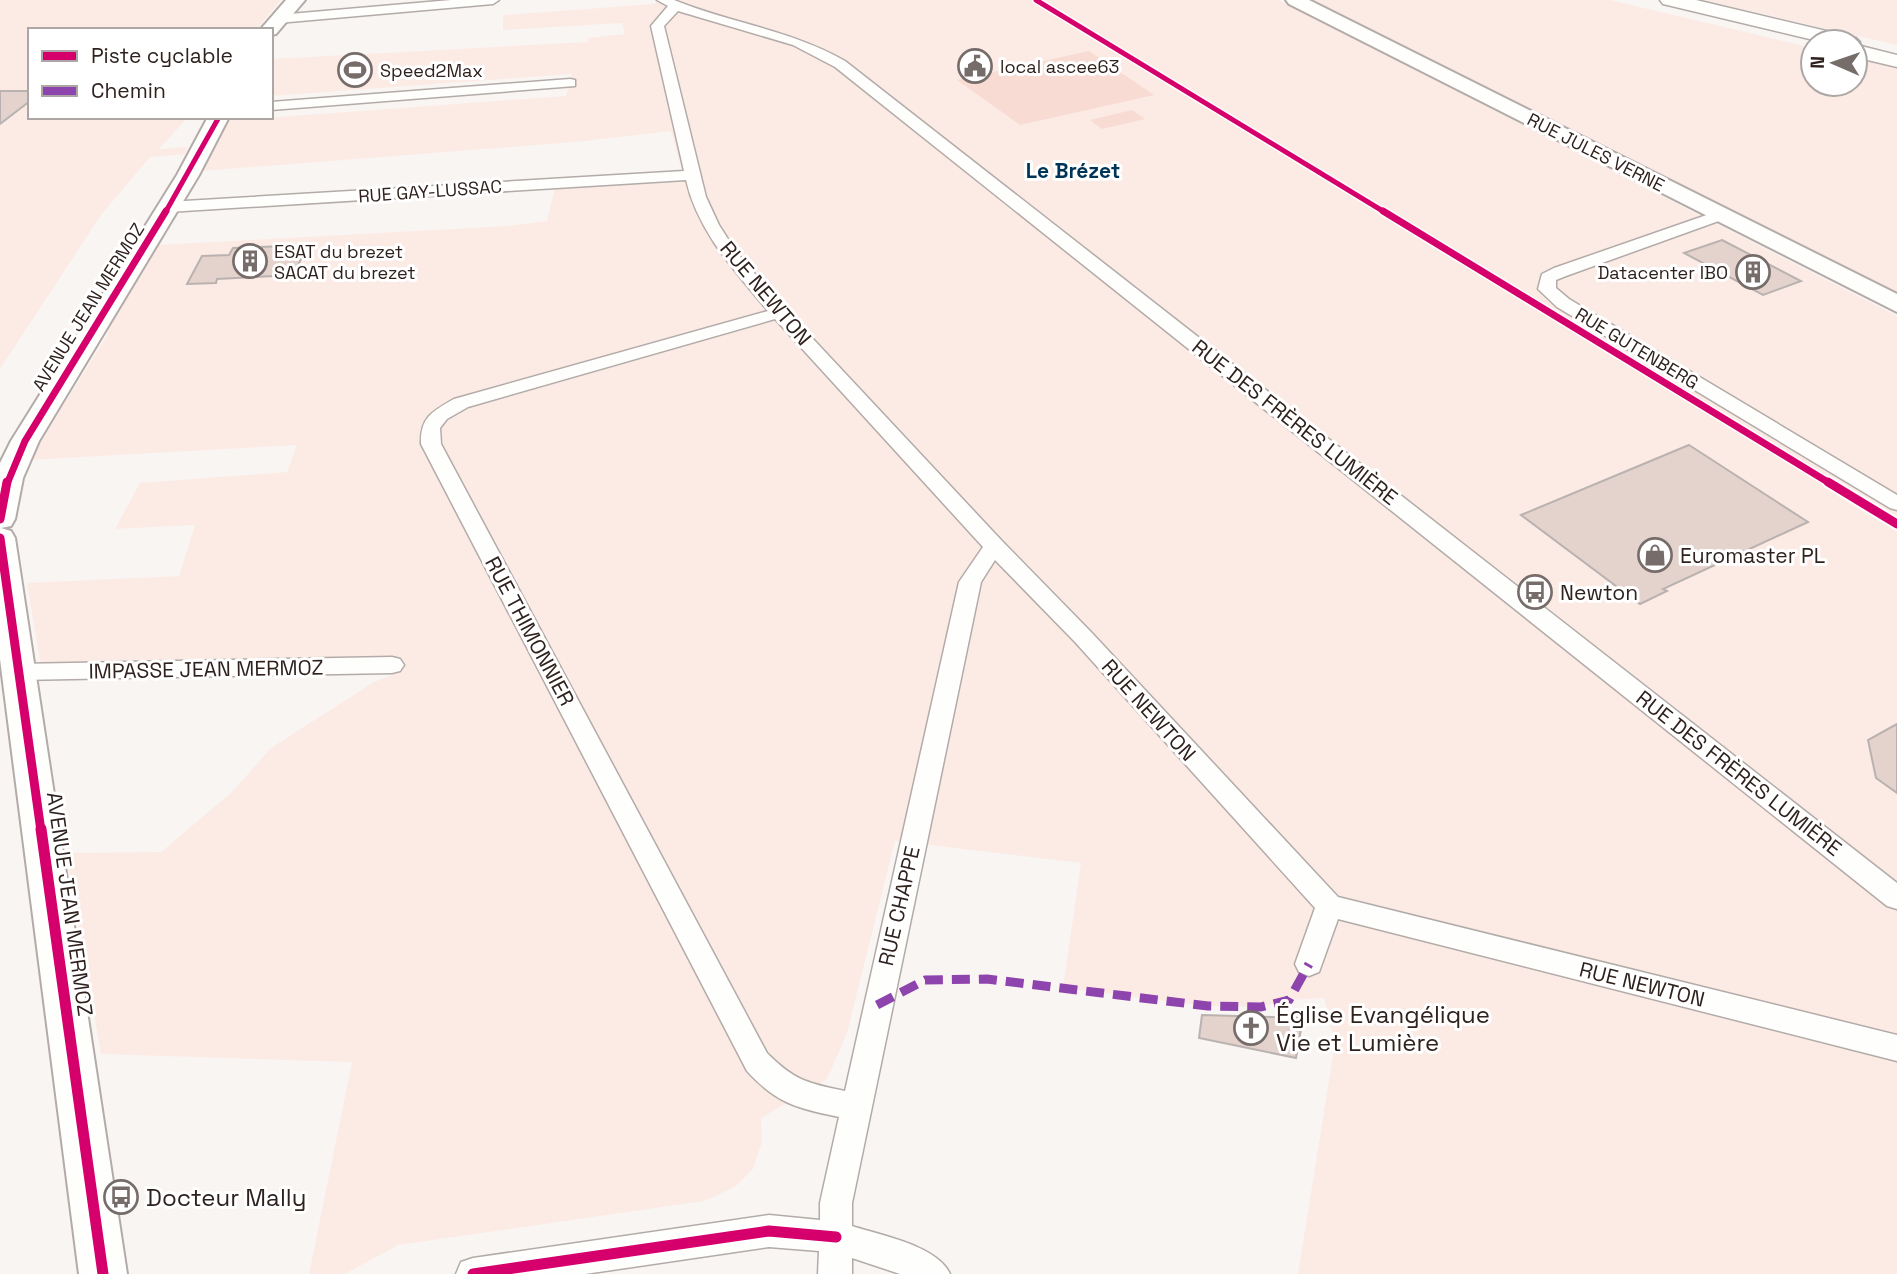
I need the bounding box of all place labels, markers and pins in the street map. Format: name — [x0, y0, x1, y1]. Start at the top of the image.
public building icon: local ascee63 — [956, 47, 994, 85]
sports icon: Speed2Max — [336, 51, 374, 89]
place label: local ascee63 — [1000, 55, 1119, 78]
place label: Speed2Max — [380, 59, 483, 82]
place label: ESAT du brezet SACAT du brezet — [274, 240, 416, 284]
building icon: ESAT du brezet SACAT du brezet — [231, 242, 269, 280]
building icon: Datacenter IBO — [1734, 253, 1772, 291]
place label: Datacenter IBO — [1597, 261, 1728, 284]
shop icon: Euromaster PL — [1636, 536, 1674, 574]
place label: Euromaster PL — [1680, 542, 1825, 569]
bus stop icon: Newton — [1516, 573, 1554, 611]
place label: Newton — [1560, 579, 1638, 606]
place label: Église Evangélique Vie et Lumière — [1276, 999, 1490, 1058]
church icon: Église Evangélique Vie et Lumière — [1232, 1009, 1270, 1047]
bus stop icon: Docteur Mally — [102, 1178, 140, 1216]
place label: Docteur Mally — [146, 1182, 306, 1213]

